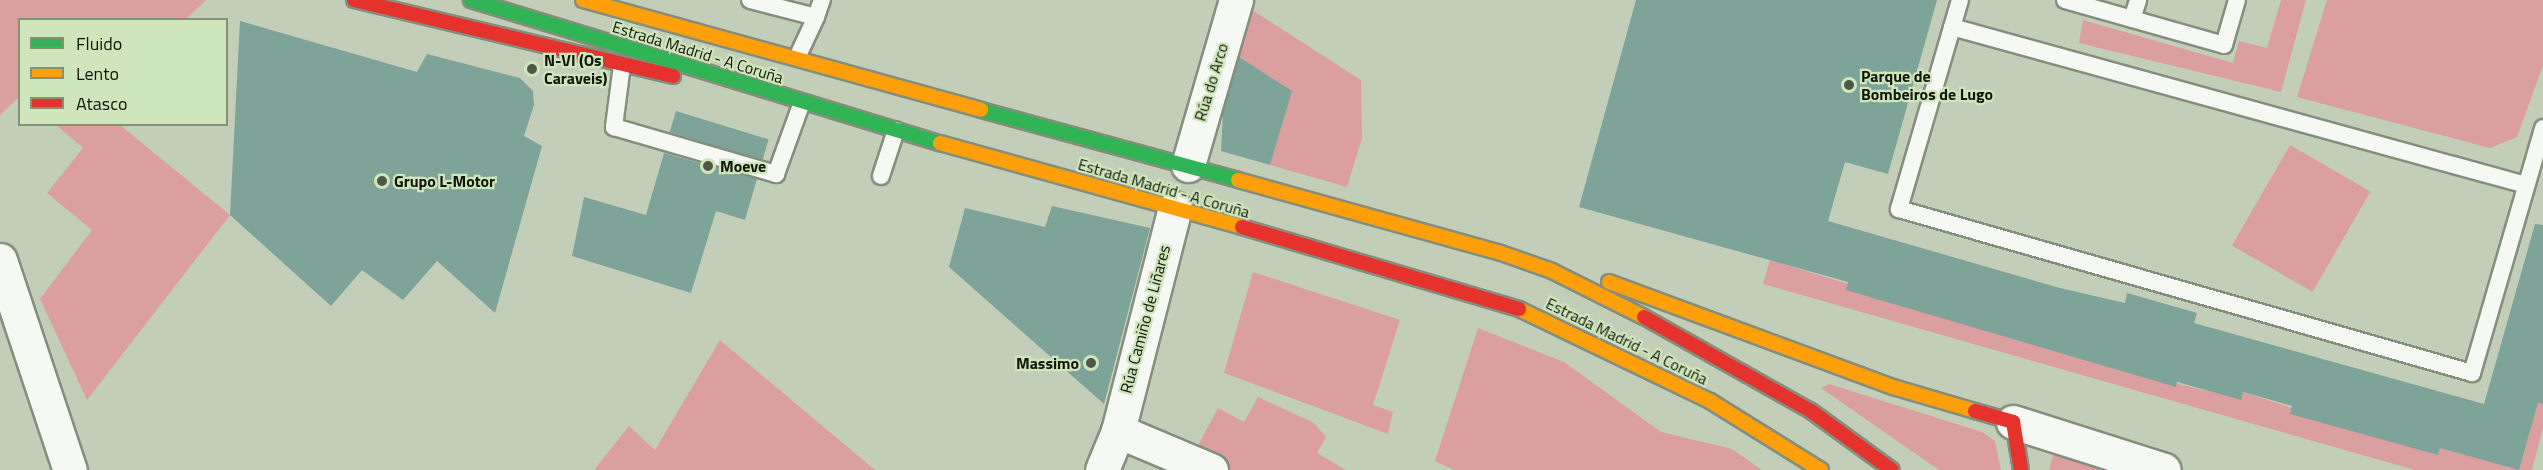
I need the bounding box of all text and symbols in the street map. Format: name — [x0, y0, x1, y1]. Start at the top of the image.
street label: Estrada Madrid - A Coruña — [610, 17, 786, 87]
legend — [18, 18, 228, 126]
text: Fluido — [76, 30, 122, 57]
street label: Rúa do Arco — [1190, 41, 1232, 123]
place label: N-VI (Os Caraveis) — [544, 50, 607, 88]
text: Lento — [76, 60, 119, 87]
marker: N-VI (Os Caraveis) — [525, 62, 539, 76]
place label: Parque de Bombeiros de Lugo — [1861, 66, 1993, 104]
marker: Parque de Bombeiros de Lugo — [1842, 78, 1856, 92]
text: Atasco — [76, 90, 127, 117]
street label: Estrada Madrid - A Coruña — [1076, 154, 1252, 222]
place label: Moeve — [720, 156, 766, 176]
marker: Moeve — [701, 159, 715, 173]
place label: Grupo L-Motor — [394, 171, 495, 191]
marker: Grupo L-Motor — [375, 174, 389, 188]
street label: Rúa Camiño de Liñares — [1116, 243, 1174, 395]
street label: Estrada Madrid - A Coruña — [1543, 293, 1711, 389]
place label: Massimo — [1016, 353, 1079, 373]
marker: Massimo — [1084, 356, 1098, 370]

